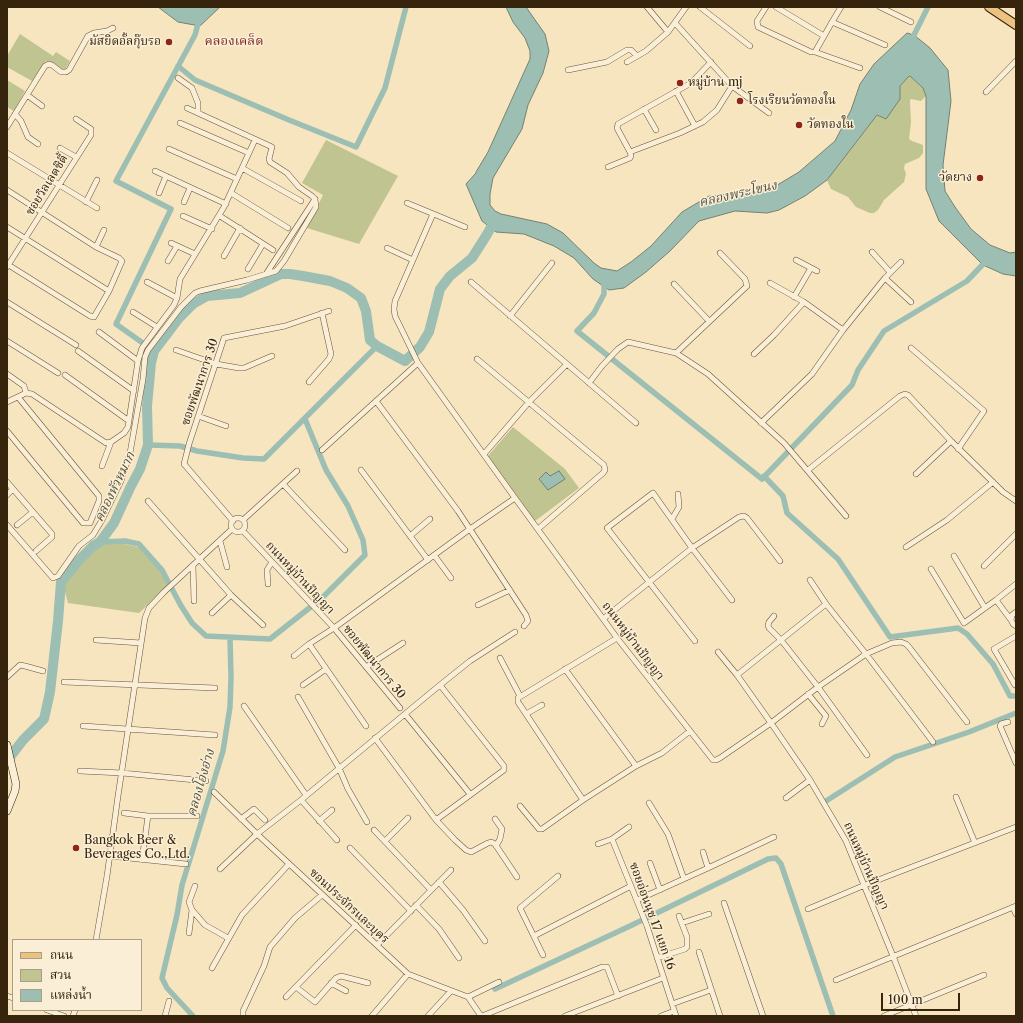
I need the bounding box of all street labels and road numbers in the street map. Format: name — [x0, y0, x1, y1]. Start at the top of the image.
street label: ซอยวิลเลตซิตี้ — [23, 152, 71, 218]
street label: ซอยพัฒนาการ 30 — [178, 337, 222, 427]
street label: ถนนหมู่บ้านปัญญา — [263, 539, 337, 617]
street label: ถนนหมู่บ้านปัญญา — [599, 599, 667, 683]
street label: ซอยพัฒนาการ 30 — [340, 622, 408, 702]
street label: ถนนหมู่บ้านปัญญา — [840, 820, 892, 912]
street label: ซอยอ่อนนุช 17 แยก 16 — [626, 860, 678, 972]
street label: ซอนประจักรและบุตร — [306, 865, 392, 947]

